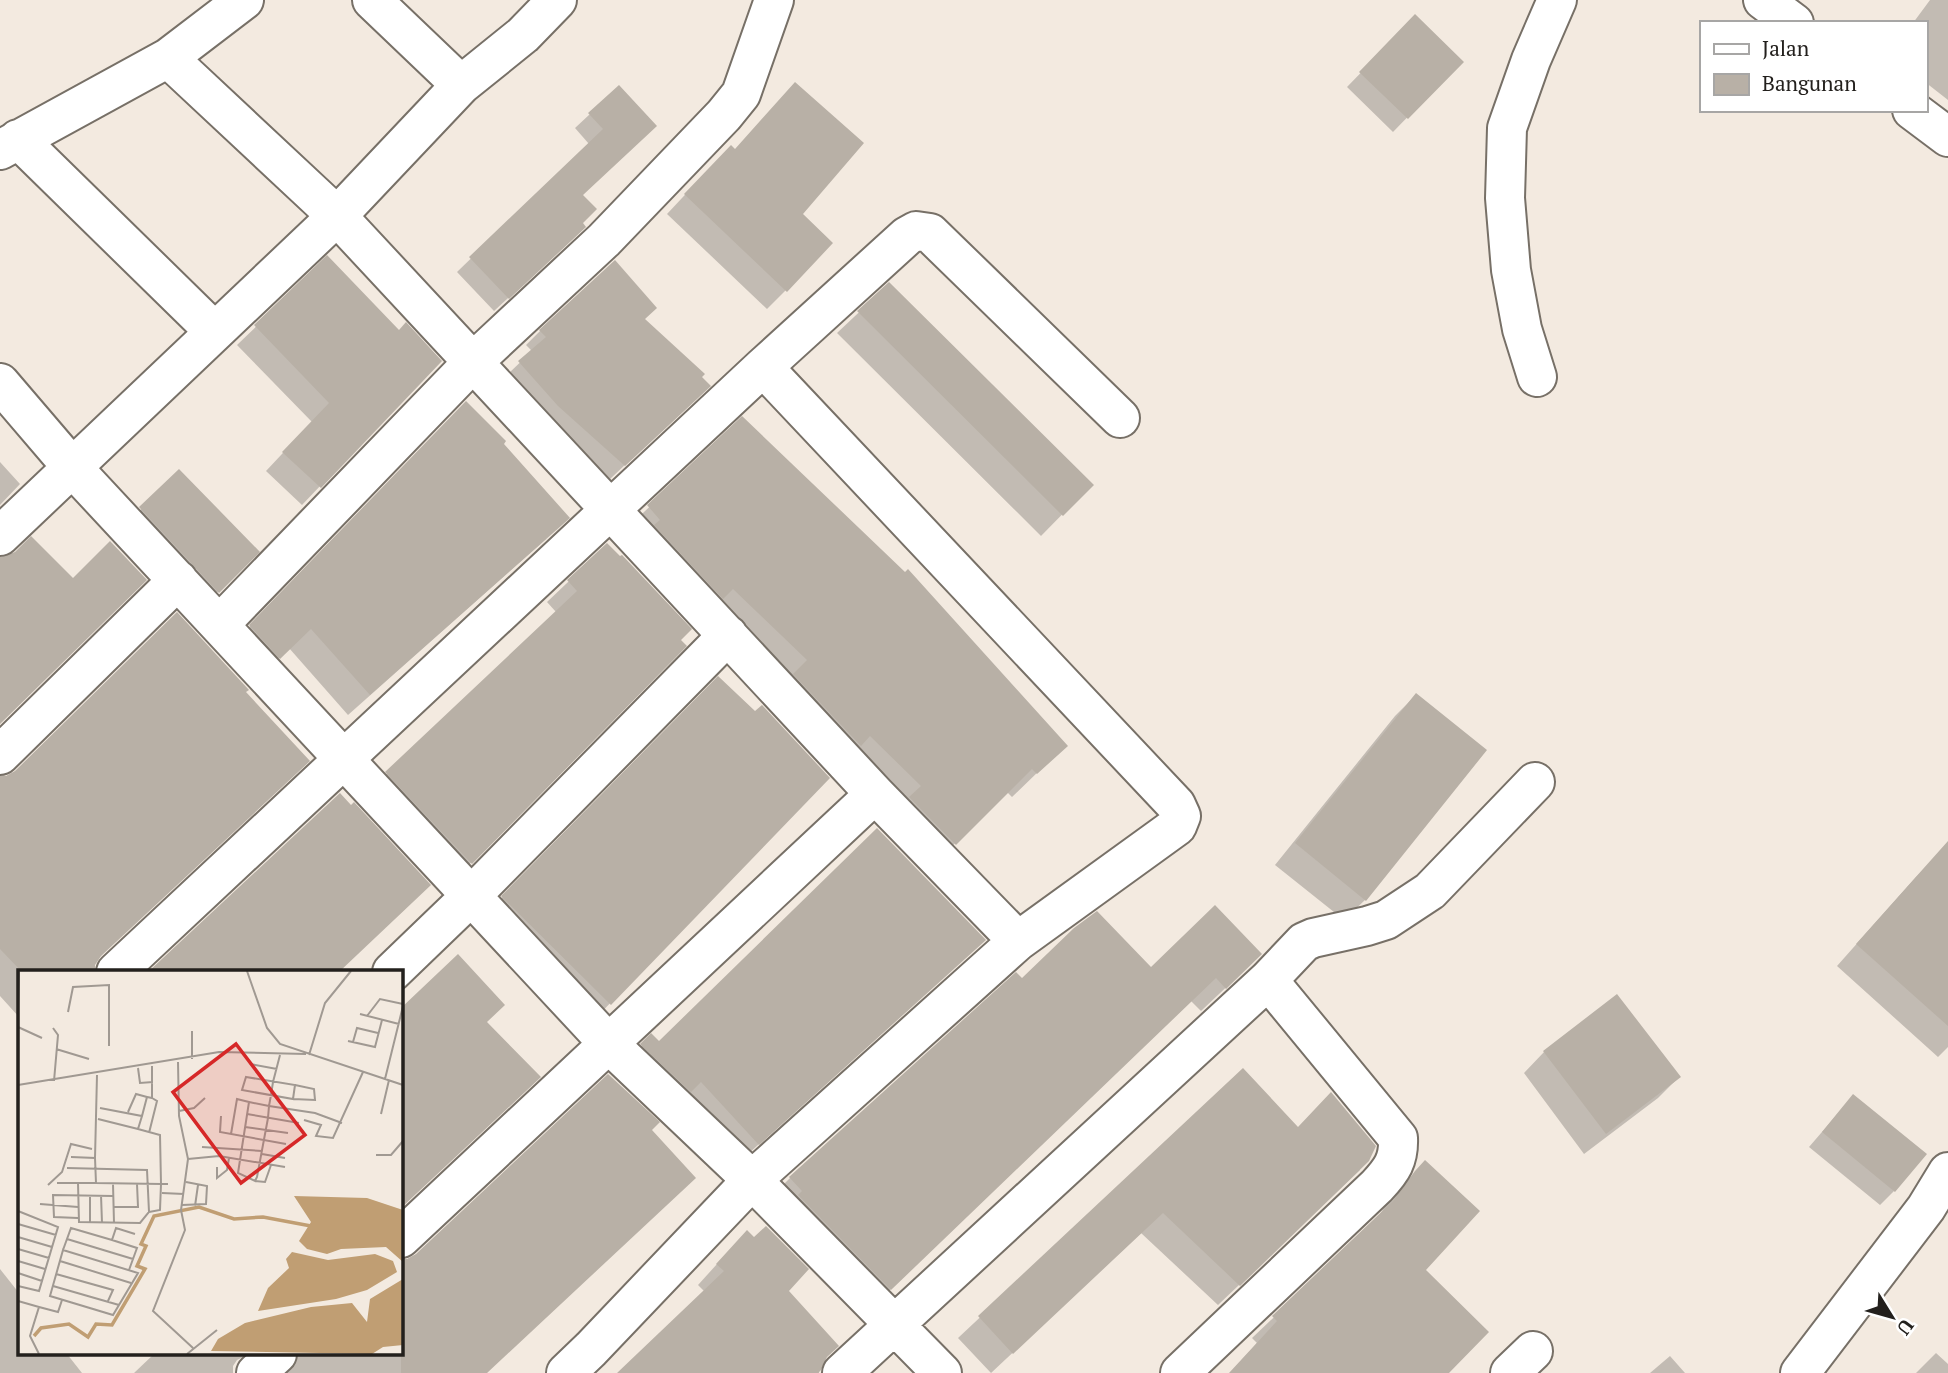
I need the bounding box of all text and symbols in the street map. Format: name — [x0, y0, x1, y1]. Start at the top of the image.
legend — [1700, 21, 1927, 112]
text: Jalan — [1762, 34, 1810, 62]
text: Bangunan — [1762, 69, 1857, 97]
inset map — [18, 970, 402, 1356]
north arrow — [1857, 1282, 1927, 1352]
text: U — [1892, 1315, 1920, 1341]

